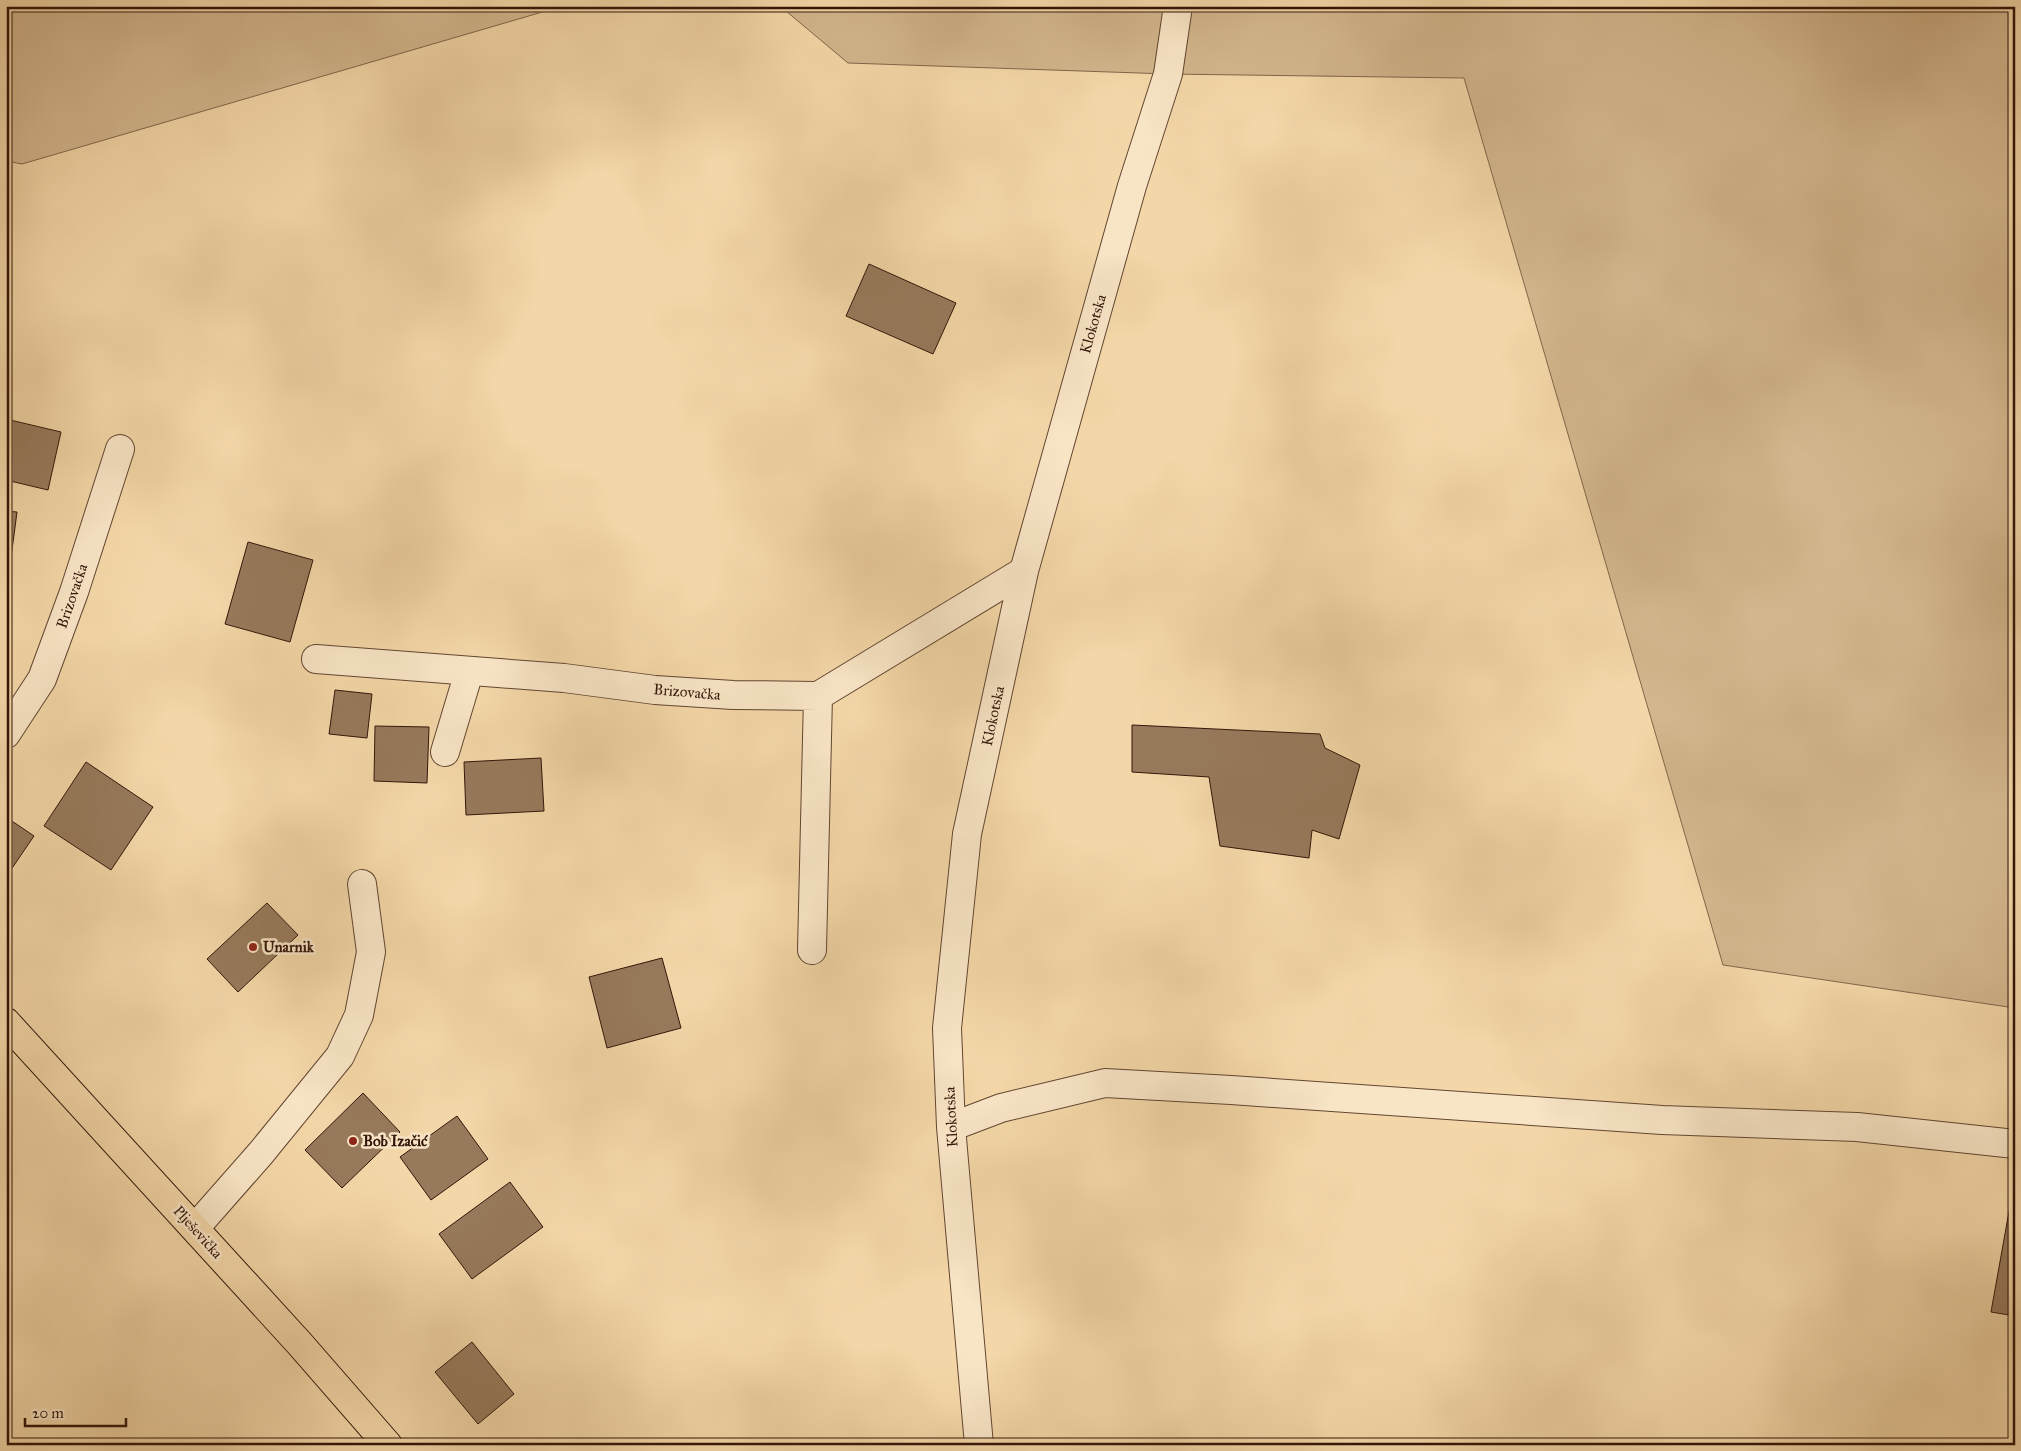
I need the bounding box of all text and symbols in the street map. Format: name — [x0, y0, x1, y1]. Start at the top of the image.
street label: Klokotska — [1076, 292, 1110, 356]
street label: Brizovačka — [53, 561, 92, 631]
street label: Brizovačka — [653, 680, 722, 704]
street label: Klokotska — [978, 684, 1008, 748]
place label: Unarnik — [263, 938, 315, 956]
marker: Unarnik — [247, 941, 259, 953]
street label: Klokotska — [940, 1086, 962, 1148]
place label: Bob Izačić — [363, 1132, 428, 1150]
marker: Bob Izačić — [347, 1135, 359, 1147]
street label: Plješevička — [170, 1202, 227, 1263]
scale bar — [25, 1396, 126, 1428]
text: 20 m — [32, 1404, 64, 1422]

